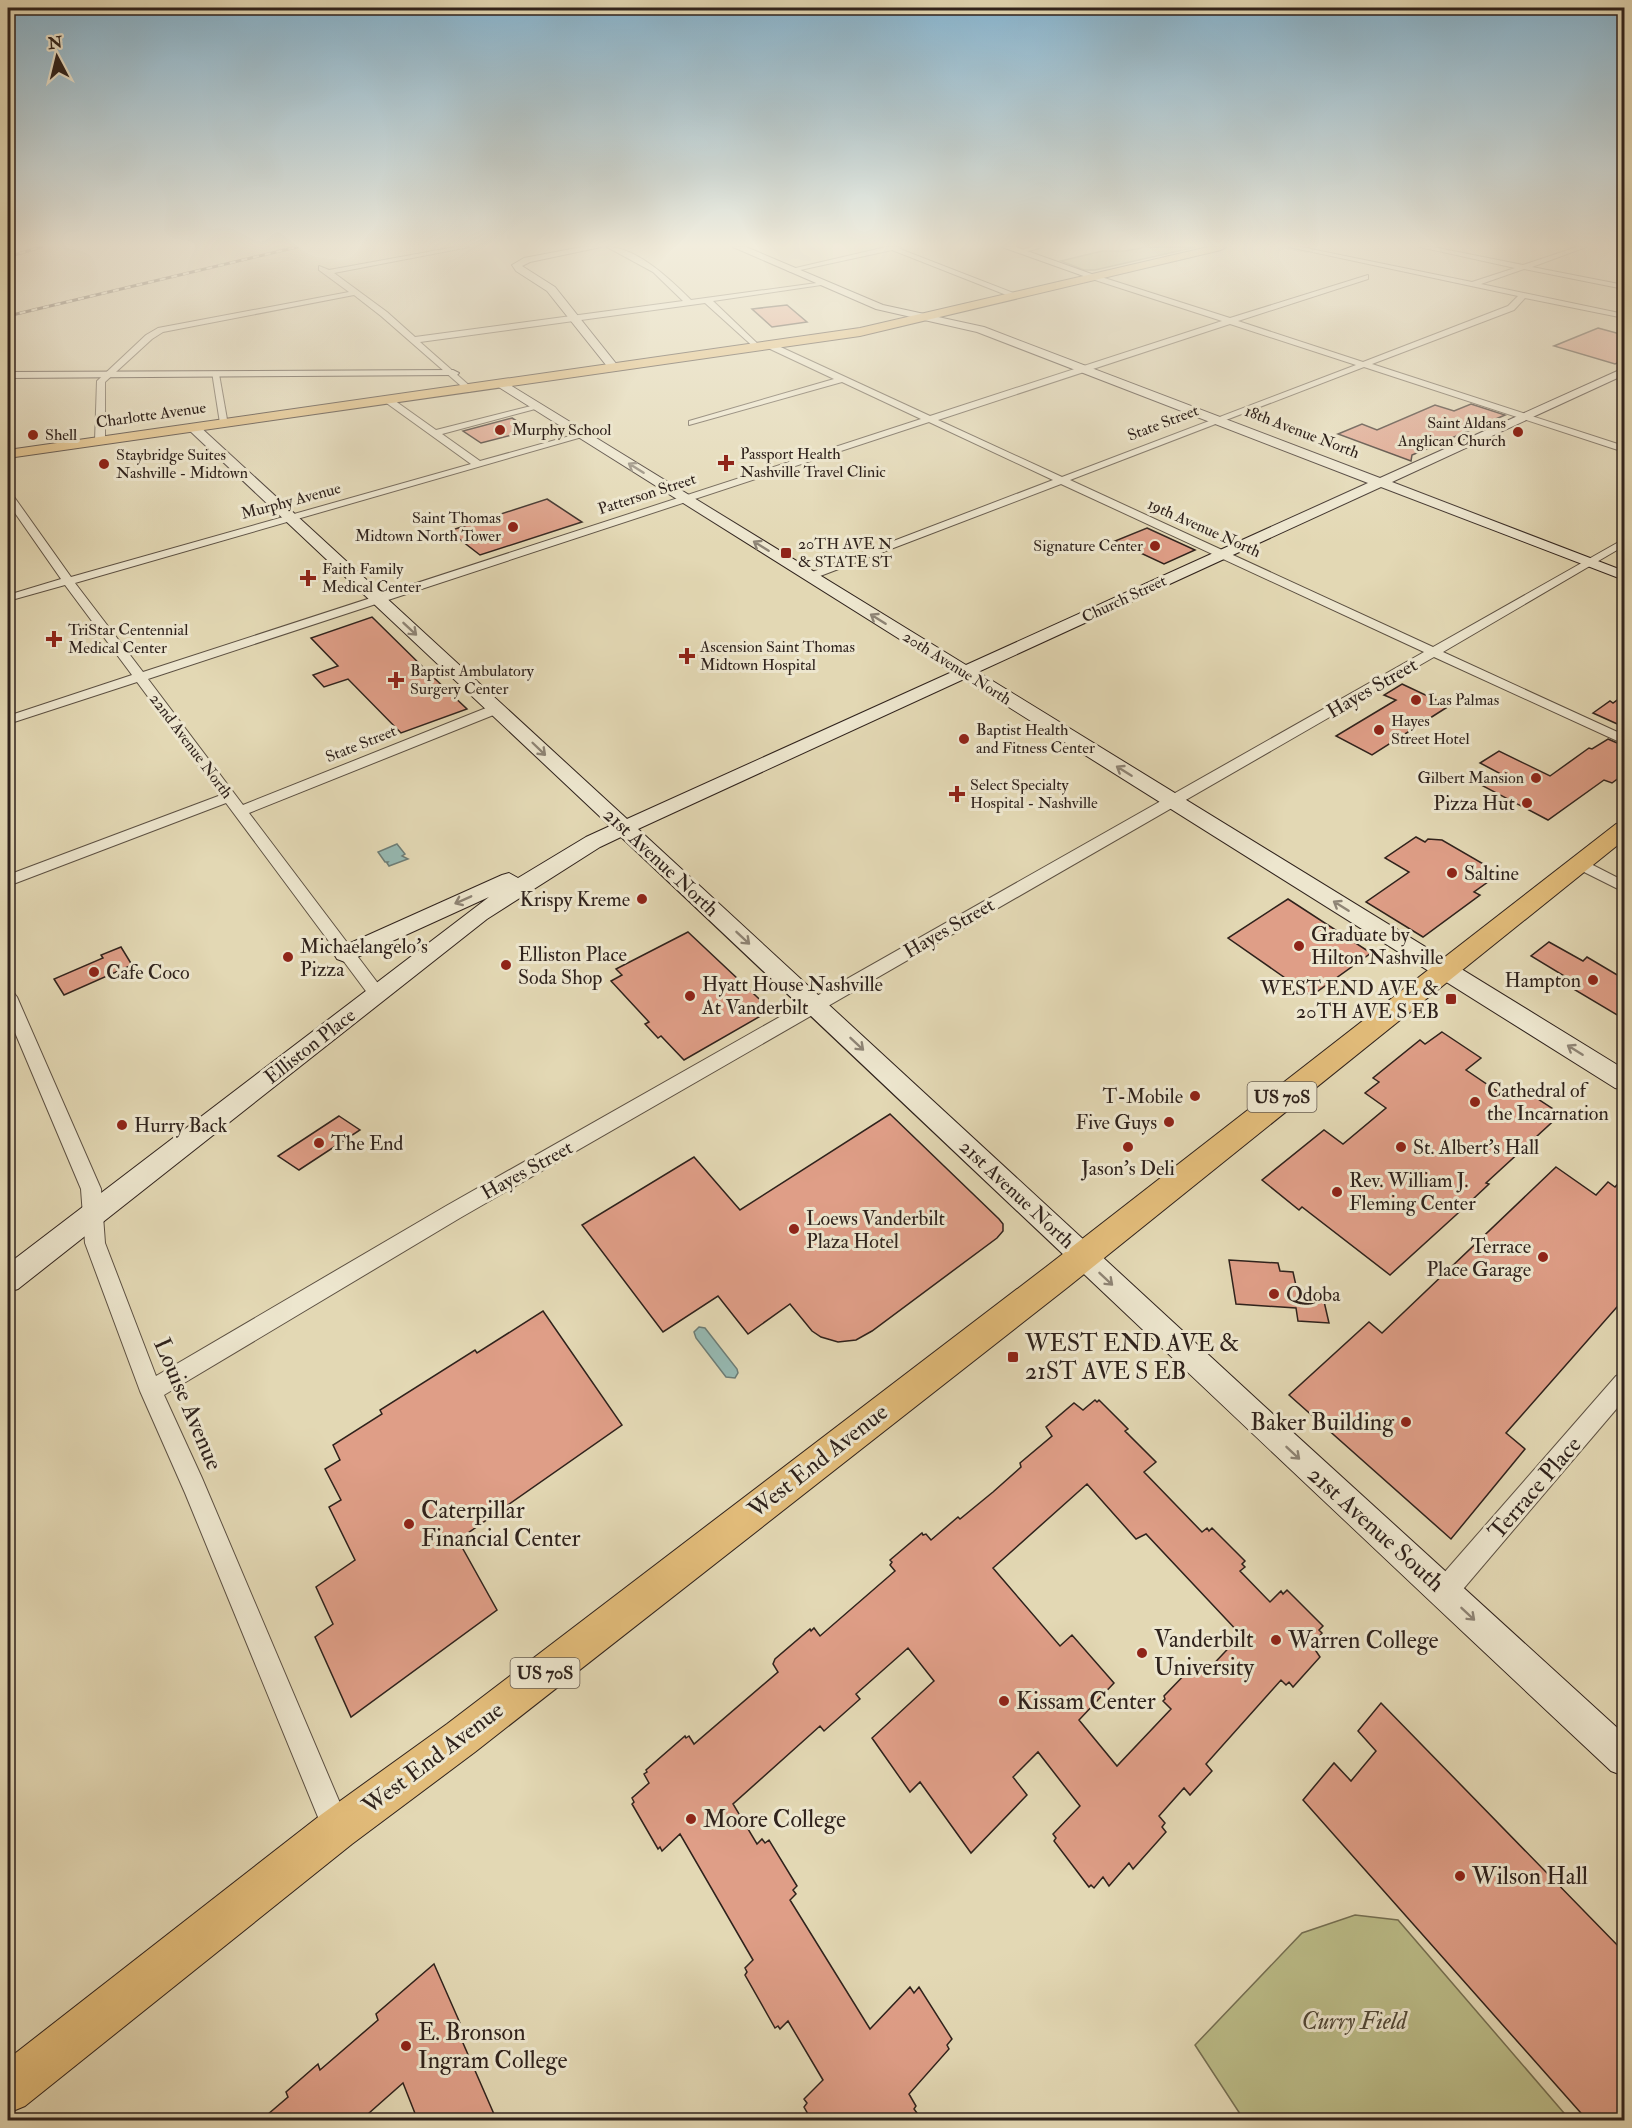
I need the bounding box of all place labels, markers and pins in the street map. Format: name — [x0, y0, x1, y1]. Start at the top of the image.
place label: Saint Aldans Anglican Church — [1397, 413, 1507, 451]
place label: Murphy School — [512, 420, 611, 441]
marker: Murphy School — [493, 423, 507, 437]
place label: Shell — [45, 425, 77, 445]
marker: Saint Aldans Anglican Church — [1511, 425, 1525, 439]
marker: Shell — [26, 428, 40, 442]
place label: Passport Health Nashville Travel Clinic — [740, 444, 886, 482]
place label: Staybridge Suites Nashville - Midtown — [116, 445, 248, 483]
marker: Passport Health Nashville Travel Clinic — [717, 454, 735, 472]
marker: Staybridge Suites Nashville - Midtown — [97, 457, 111, 471]
place label: Saint Thomas Midtown North Tower — [355, 508, 501, 546]
marker: Saint Thomas Midtown North Tower — [506, 520, 520, 534]
place label: 20TH AVE N & STATE ST — [798, 534, 893, 572]
place label: Signature Center — [1033, 536, 1143, 556]
marker: Signature Center — [1148, 539, 1162, 553]
marker: 20TH AVE N & STATE ST — [779, 546, 793, 560]
place label: Faith Family Medical Center — [322, 559, 421, 597]
marker: Faith Family Medical Center — [299, 569, 317, 587]
place label: TriStar Centennial Medical Center — [68, 620, 188, 658]
marker: TriStar Centennial Medical Center — [45, 630, 63, 648]
place label: Ascension Saint Thomas Midtown Hospital — [699, 637, 855, 676]
marker: Ascension Saint Thomas Midtown Hospital — [678, 647, 696, 665]
place label: Baptist Ambulatory Surgery Center — [410, 661, 535, 699]
marker: Baptist Ambulatory Surgery Center — [387, 671, 405, 689]
place label: Las Palmas — [1428, 690, 1499, 710]
marker: Las Palmas — [1409, 693, 1423, 707]
place label: Hayes Street Hotel — [1391, 711, 1470, 749]
place label: Baptist Health and Fitness Center — [976, 720, 1095, 758]
marker: Hayes Street Hotel — [1372, 723, 1386, 737]
marker: Baptist Health and Fitness Center — [957, 732, 971, 746]
place label: Gilbert Mansion — [1417, 768, 1524, 788]
marker: Gilbert Mansion — [1529, 771, 1543, 785]
place label: Select Specialty Hospital - Nashville — [970, 775, 1098, 814]
marker: Select Specialty Hospital - Nashville — [948, 785, 966, 803]
place label: Pizza Hut — [1433, 791, 1516, 816]
marker: Pizza Hut — [1520, 796, 1534, 810]
place label: Saltine — [1464, 861, 1519, 886]
marker: Saltine — [1445, 866, 1459, 880]
place label: Krispy Kreme — [520, 887, 630, 913]
marker: Krispy Kreme — [635, 892, 649, 906]
place label: Graduate by Hilton Nashville — [1311, 922, 1443, 970]
place label: Michaelangelo’s Pizza — [300, 934, 428, 982]
marker: Graduate by Hilton Nashville — [1292, 939, 1306, 953]
place label: Elliston Place Soda Shop — [518, 942, 627, 991]
marker: Michaelangelo’s Pizza — [281, 950, 295, 964]
marker: Elliston Place Soda Shop — [499, 958, 513, 972]
place label: Cafe Coco — [106, 960, 190, 985]
marker: Cafe Coco — [87, 965, 101, 979]
place label: Hampton — [1504, 968, 1581, 994]
place label: Hyatt House Nashville At Vanderbilt — [701, 972, 883, 1020]
marker: Hampton — [1586, 973, 1600, 987]
place label: WEST END AVE & 20TH AVE S EB — [1259, 976, 1439, 1024]
marker: Hyatt House Nashville At Vanderbilt — [683, 989, 697, 1003]
marker: WEST END AVE & 20TH AVE S EB — [1444, 992, 1458, 1006]
place label: Cathedral of the Incarnation — [1487, 1078, 1609, 1126]
place label: T-Mobile — [1103, 1084, 1183, 1109]
marker: T-Mobile — [1188, 1089, 1202, 1103]
marker: Cathedral of the Incarnation — [1468, 1095, 1482, 1109]
place label: Five Guys — [1076, 1110, 1157, 1135]
place label: Hurry Back — [134, 1113, 228, 1138]
marker: Five Guys — [1162, 1115, 1176, 1129]
marker: Hurry Back — [115, 1118, 129, 1132]
place label: The End — [331, 1131, 404, 1156]
place label: St. Albert's Hall — [1413, 1135, 1539, 1160]
marker: The End — [312, 1136, 326, 1150]
marker: Jason's Deli — [1121, 1140, 1135, 1154]
marker: St. Albert's Hall — [1394, 1140, 1408, 1154]
place label: Jason's Deli — [1080, 1156, 1175, 1181]
place label: Rev. William J. Fleming Center — [1349, 1168, 1476, 1216]
marker: Rev. William J. Fleming Center — [1330, 1185, 1344, 1199]
place label: Loews Vanderbilt Plaza Hotel — [806, 1206, 946, 1254]
marker: Loews Vanderbilt Plaza Hotel — [787, 1222, 801, 1236]
place label: Terrace Place Garage — [1426, 1234, 1531, 1282]
marker: Terrace Place Garage — [1536, 1250, 1550, 1264]
place label: Qdoba — [1286, 1282, 1341, 1307]
marker: Qdoba — [1267, 1287, 1281, 1301]
place label: WEST END AVE & 21ST AVE S EB — [1024, 1328, 1239, 1387]
marker: WEST END AVE & 21ST AVE S EB — [1006, 1350, 1020, 1364]
place label: Baker Building — [1250, 1407, 1395, 1438]
marker: Baker Building — [1399, 1415, 1413, 1429]
place label: Caterpillar Financial Center — [421, 1495, 581, 1554]
marker: Caterpillar Financial Center — [402, 1517, 416, 1531]
place label: Vanderbilt University — [1154, 1624, 1255, 1683]
place label: Warren College — [1287, 1625, 1439, 1656]
marker: Warren College — [1269, 1633, 1283, 1647]
marker: Vanderbilt University — [1135, 1646, 1149, 1660]
place label: Kissam Center — [1016, 1686, 1156, 1717]
marker: Kissam Center — [997, 1694, 1011, 1708]
place label: Moore College — [703, 1804, 846, 1835]
marker: Moore College — [684, 1812, 698, 1826]
place label: Wilson Hall — [1471, 1861, 1588, 1892]
marker: Wilson Hall — [1453, 1869, 1467, 1883]
place label: E. Bronson Ingram College — [418, 2017, 567, 2076]
marker: E. Bronson Ingram College — [399, 2039, 413, 2053]

